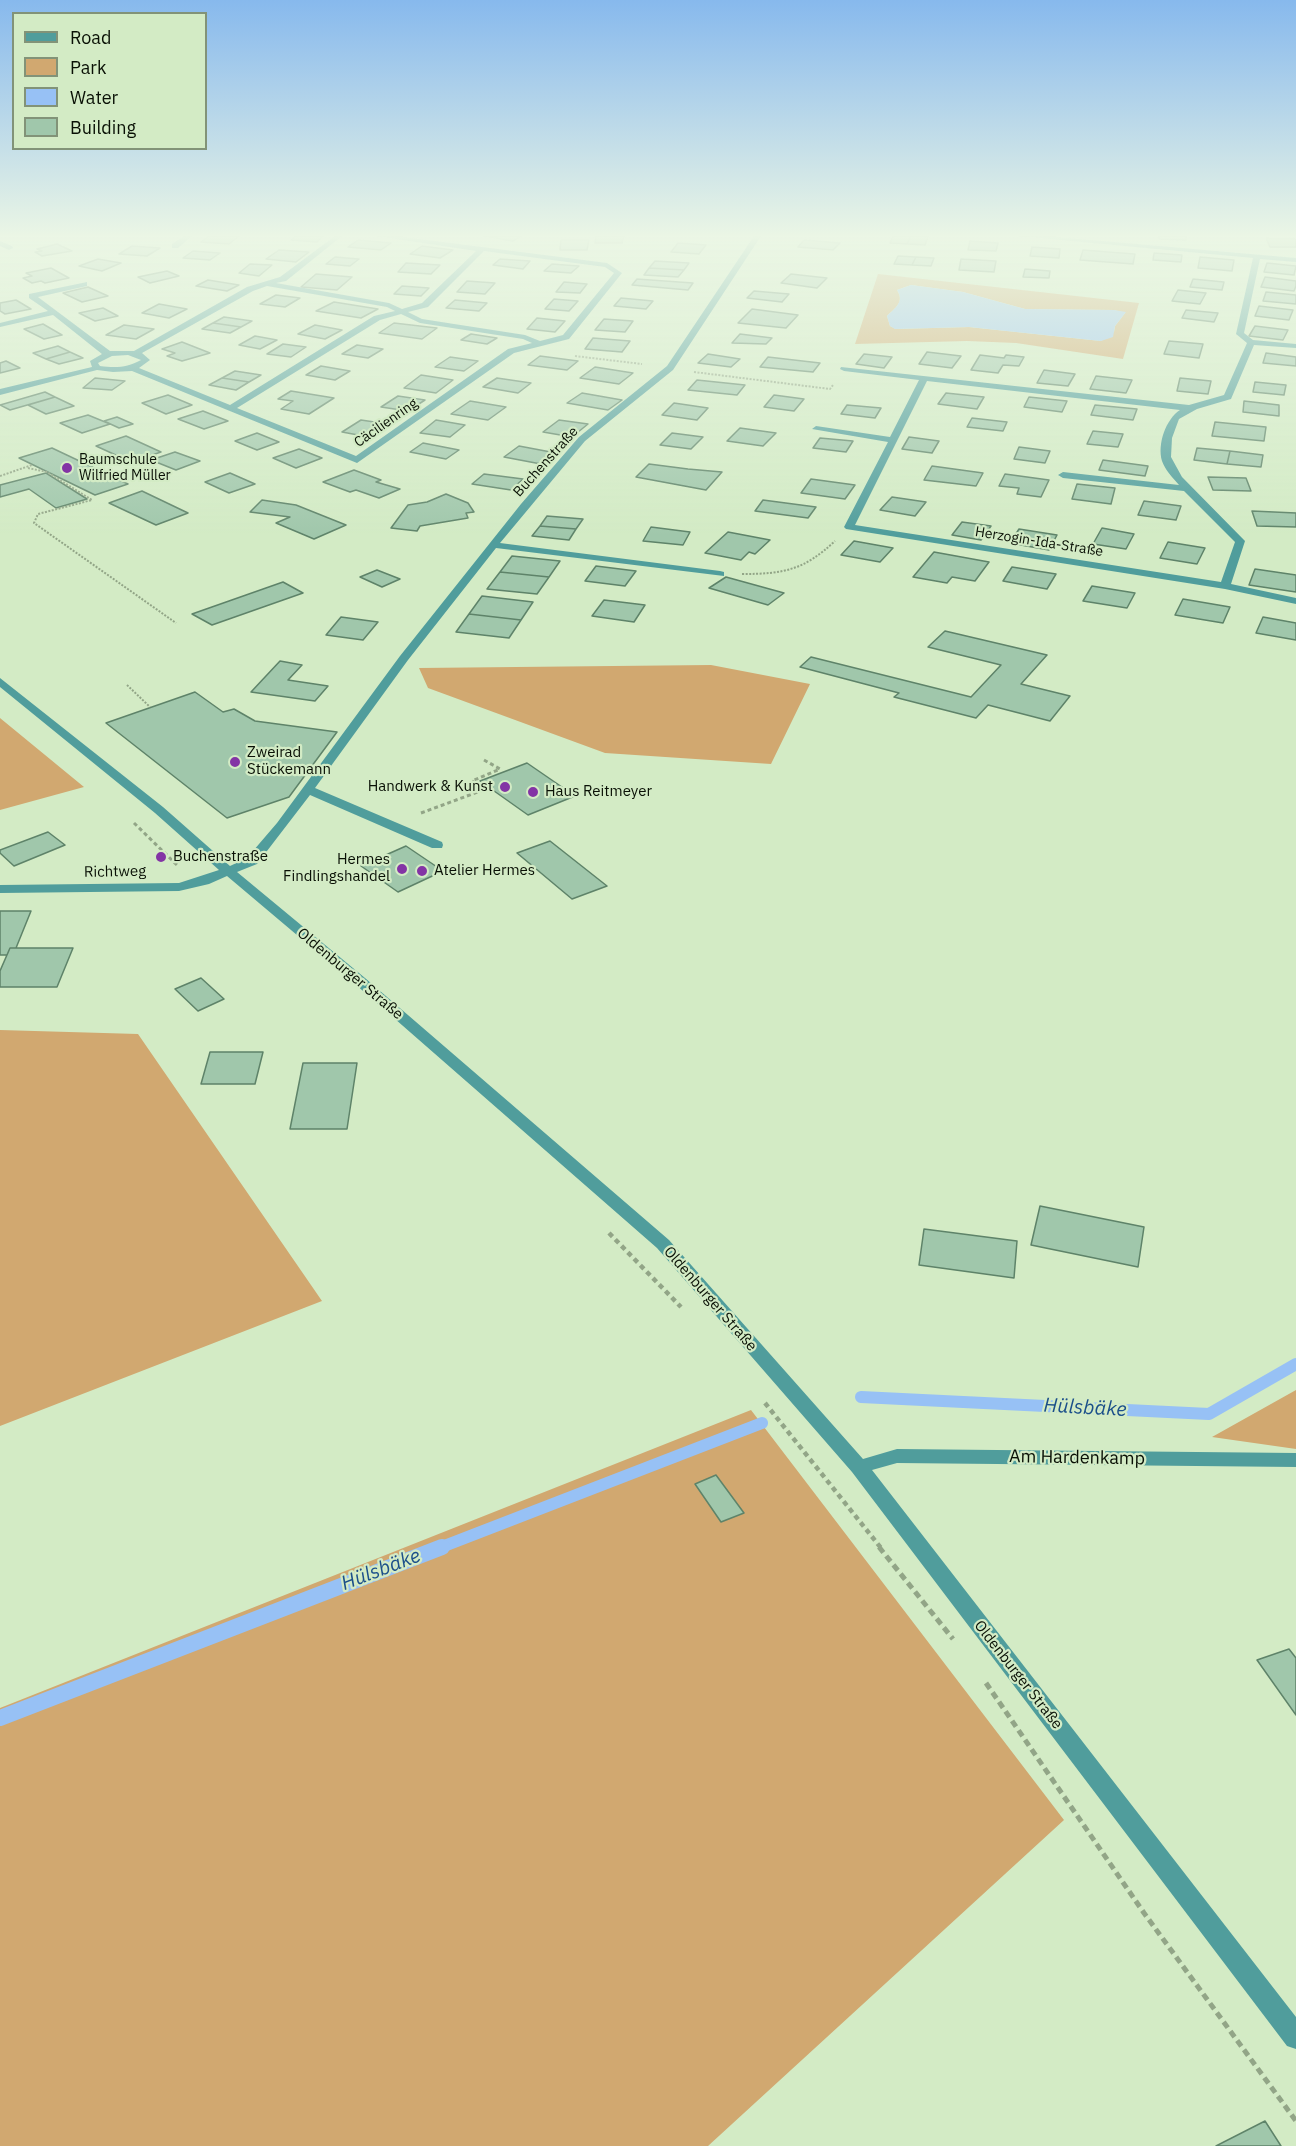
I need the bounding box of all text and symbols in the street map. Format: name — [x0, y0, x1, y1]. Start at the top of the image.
legend — [12, 12, 207, 150]
text: Road — [70, 26, 111, 49]
text: Park — [70, 56, 106, 79]
text: Water — [70, 86, 118, 109]
text: Building — [70, 116, 136, 139]
street label: Cäcilienring — [351, 395, 421, 451]
street label: Buchenstraße — [510, 423, 582, 501]
place label: Baumschule Wilfried Müller — [79, 452, 171, 484]
marker: Baumschule Wilfried Müller — [60, 461, 74, 475]
street label: Herzogin-Ida-Straße — [974, 524, 1104, 560]
place label: Zweirad Stückemann — [247, 744, 331, 779]
marker: Zweirad Stückemann — [228, 755, 242, 769]
place label: Handwerk & Kunst — [368, 778, 493, 796]
marker: Handwerk & Kunst — [498, 780, 512, 794]
place label: Haus Reitmeyer — [545, 783, 652, 801]
marker: Haus Reitmeyer — [526, 785, 540, 799]
place label: Buchenstraße — [173, 848, 268, 866]
marker: Buchenstraße — [154, 850, 168, 864]
place label: Hermes Findlingshandel — [283, 851, 390, 886]
street label: Richtweg — [84, 862, 146, 882]
marker: Hermes Findlingshandel — [395, 862, 409, 876]
place label: Atelier Hermes — [434, 862, 535, 880]
marker: Atelier Hermes — [415, 864, 429, 878]
street label: Oldenburger Straße — [293, 924, 407, 1024]
street label: Oldenburger Straße — [660, 1243, 760, 1355]
water label: Hülsbäke — [1043, 1394, 1127, 1422]
street label: Am Hardenkamp — [1009, 1446, 1145, 1470]
water label: Hülsbäke — [338, 1544, 424, 1596]
street label: Oldenburger Straße — [970, 1617, 1066, 1733]

